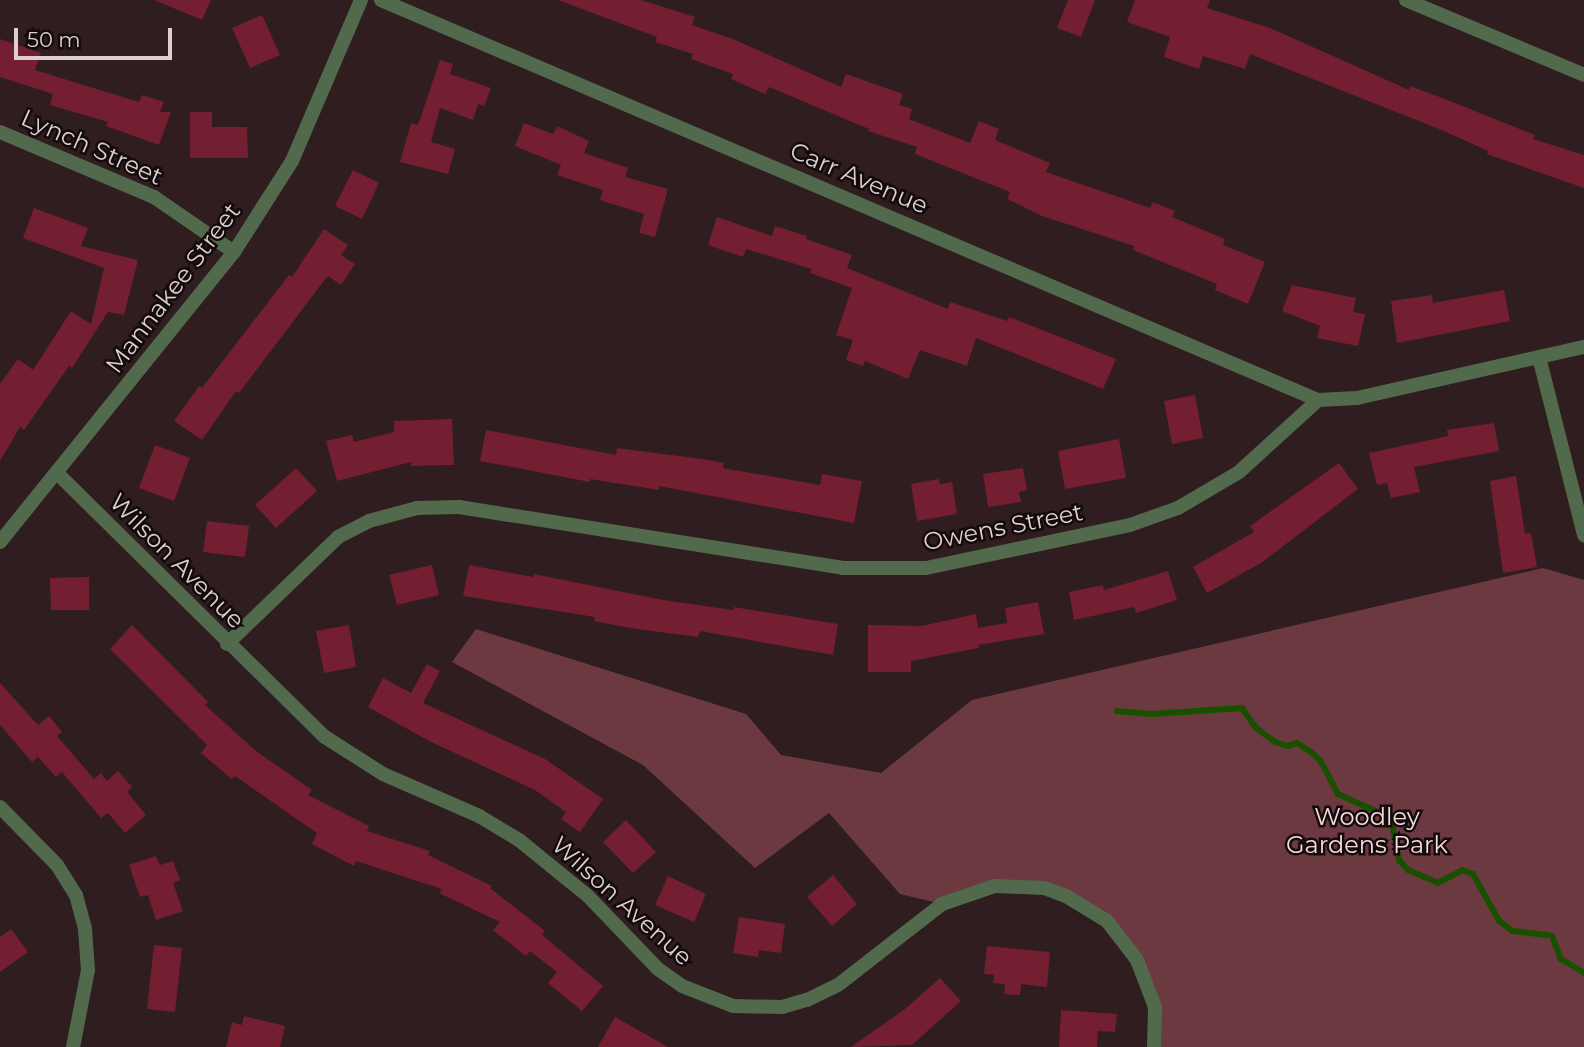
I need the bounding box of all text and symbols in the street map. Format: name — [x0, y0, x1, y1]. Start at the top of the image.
scale bar — [18, 14, 175, 58]
text: 50 m — [27, 27, 81, 52]
street label: Lynch Street — [17, 103, 167, 191]
street label: Carr Avenue — [786, 136, 932, 220]
street label: Mannakee Street — [100, 197, 246, 379]
street label: Wilson Avenue — [104, 488, 250, 634]
street label: Owens Street — [921, 497, 1085, 557]
park label: Woodley Gardens Park — [1286, 803, 1448, 859]
street label: Wilson Avenue — [546, 830, 698, 972]

